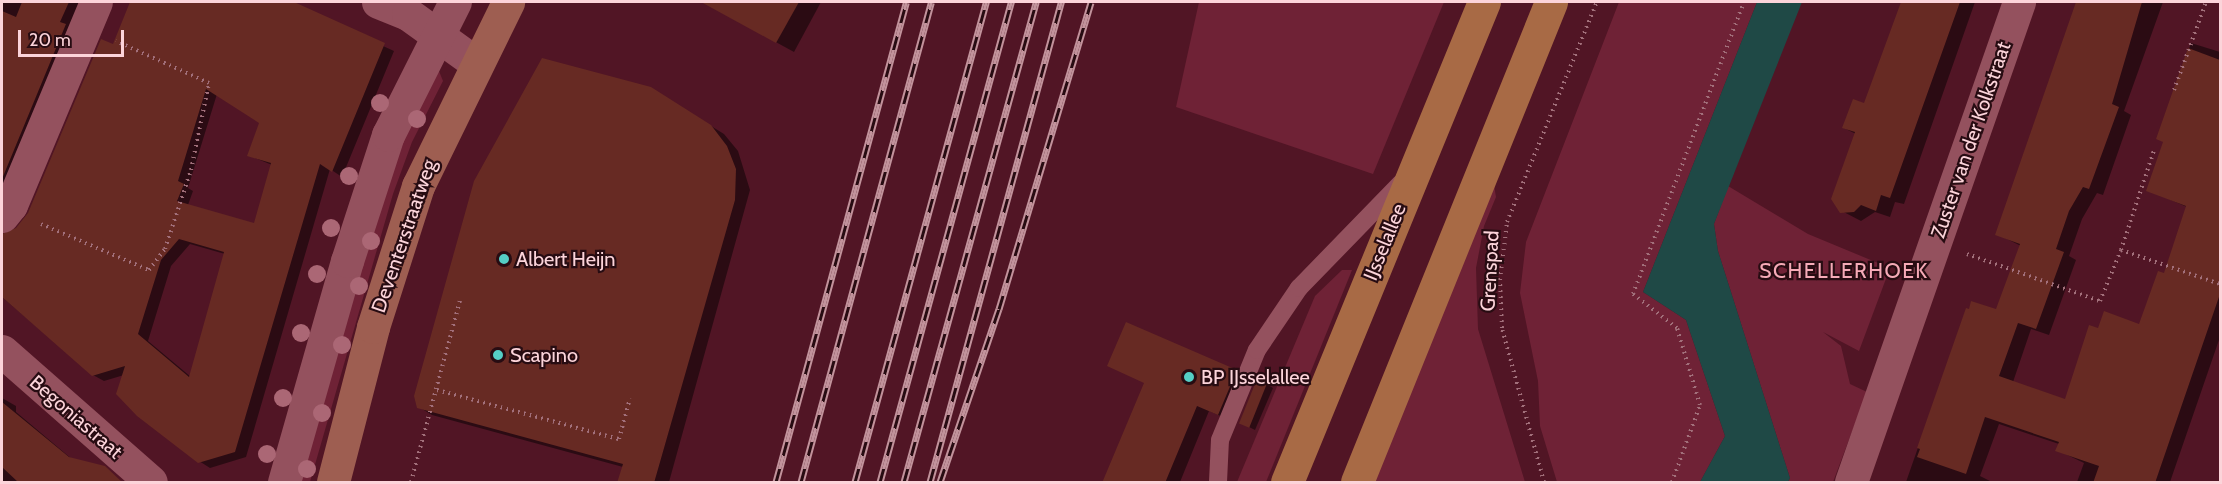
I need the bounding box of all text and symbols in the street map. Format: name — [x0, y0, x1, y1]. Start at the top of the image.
scale bar — [21, 18, 128, 56]
text: 20 m — [29, 29, 71, 51]
street label: Zuster van der Kolkstraat — [1926, 39, 2016, 241]
street label: Deventerstraatweg — [367, 156, 441, 316]
street label: IJsselallee — [1359, 200, 1411, 284]
street label: Grenspad — [1476, 230, 1504, 312]
place label: Albert Heijn — [516, 247, 616, 271]
marker: Albert Heijn — [497, 252, 511, 266]
district label: SCHELLERHOEK — [1759, 258, 1929, 284]
place label: Scapino — [510, 343, 578, 367]
marker: Scapino — [491, 348, 505, 362]
place label: BP IJsselallee — [1201, 365, 1310, 389]
street label: Begoniastraat — [25, 370, 127, 464]
marker: BP IJsselallee — [1182, 370, 1196, 384]

